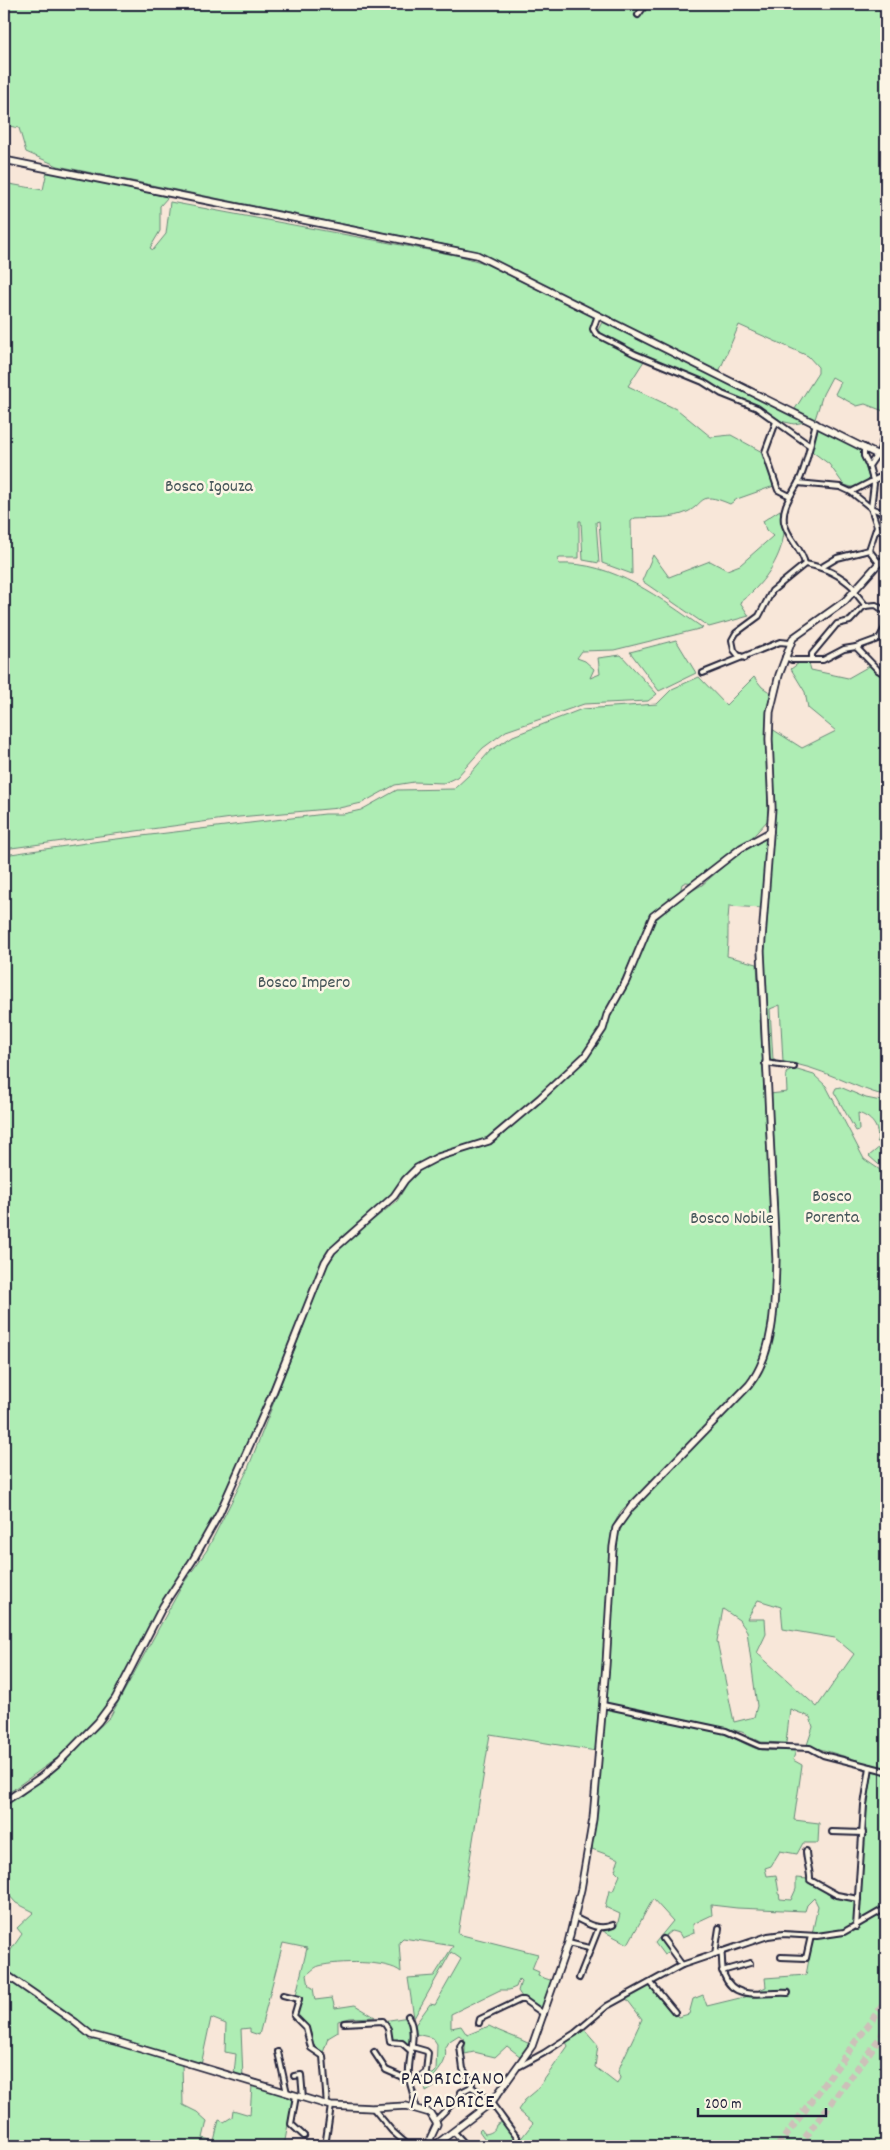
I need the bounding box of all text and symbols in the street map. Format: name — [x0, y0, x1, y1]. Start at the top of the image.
park label: Bosco Igouza — [165, 475, 254, 500]
park label: Bosco Impero — [258, 971, 350, 996]
park label: Bosco Porenta — [805, 1185, 860, 1231]
park label: Bosco Nobile — [690, 1207, 774, 1232]
district label: PADRICIANO / PADRIČE — [401, 2066, 505, 2117]
scale bar — [698, 2085, 825, 2117]
text: 200 m — [705, 2094, 742, 2116]

